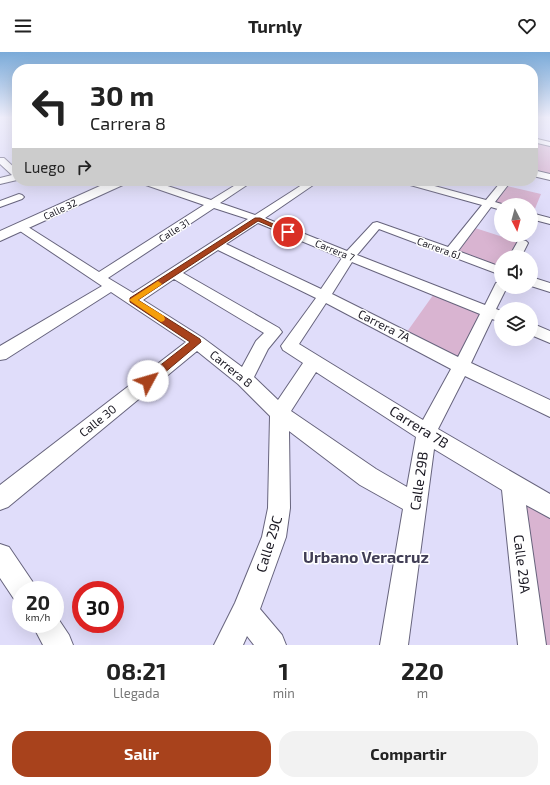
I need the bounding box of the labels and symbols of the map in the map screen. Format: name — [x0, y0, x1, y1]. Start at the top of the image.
street label: Calle 32 — [41, 196, 79, 222]
north arrow — [494, 198, 538, 242]
pin — [271, 215, 305, 249]
street label: Calle 31 — [156, 216, 192, 244]
street label: Carrera 6J — [416, 235, 462, 261]
street label: Carrera 7 — [314, 237, 356, 263]
street label: Carrera 7A — [356, 306, 413, 344]
street label: Carrera 8 — [208, 347, 256, 390]
position arrow — [127, 360, 169, 402]
street label: Calle 30 — [76, 401, 119, 439]
street label: Carrera 7B — [387, 402, 452, 451]
street label: Calle 29B — [406, 450, 431, 511]
street label: Calle 29C — [252, 513, 285, 574]
street label: Calle 29A — [510, 534, 535, 595]
district label: Urbano Veracruz — [303, 547, 429, 566]
speed limit sign: 30 — [72, 581, 124, 633]

